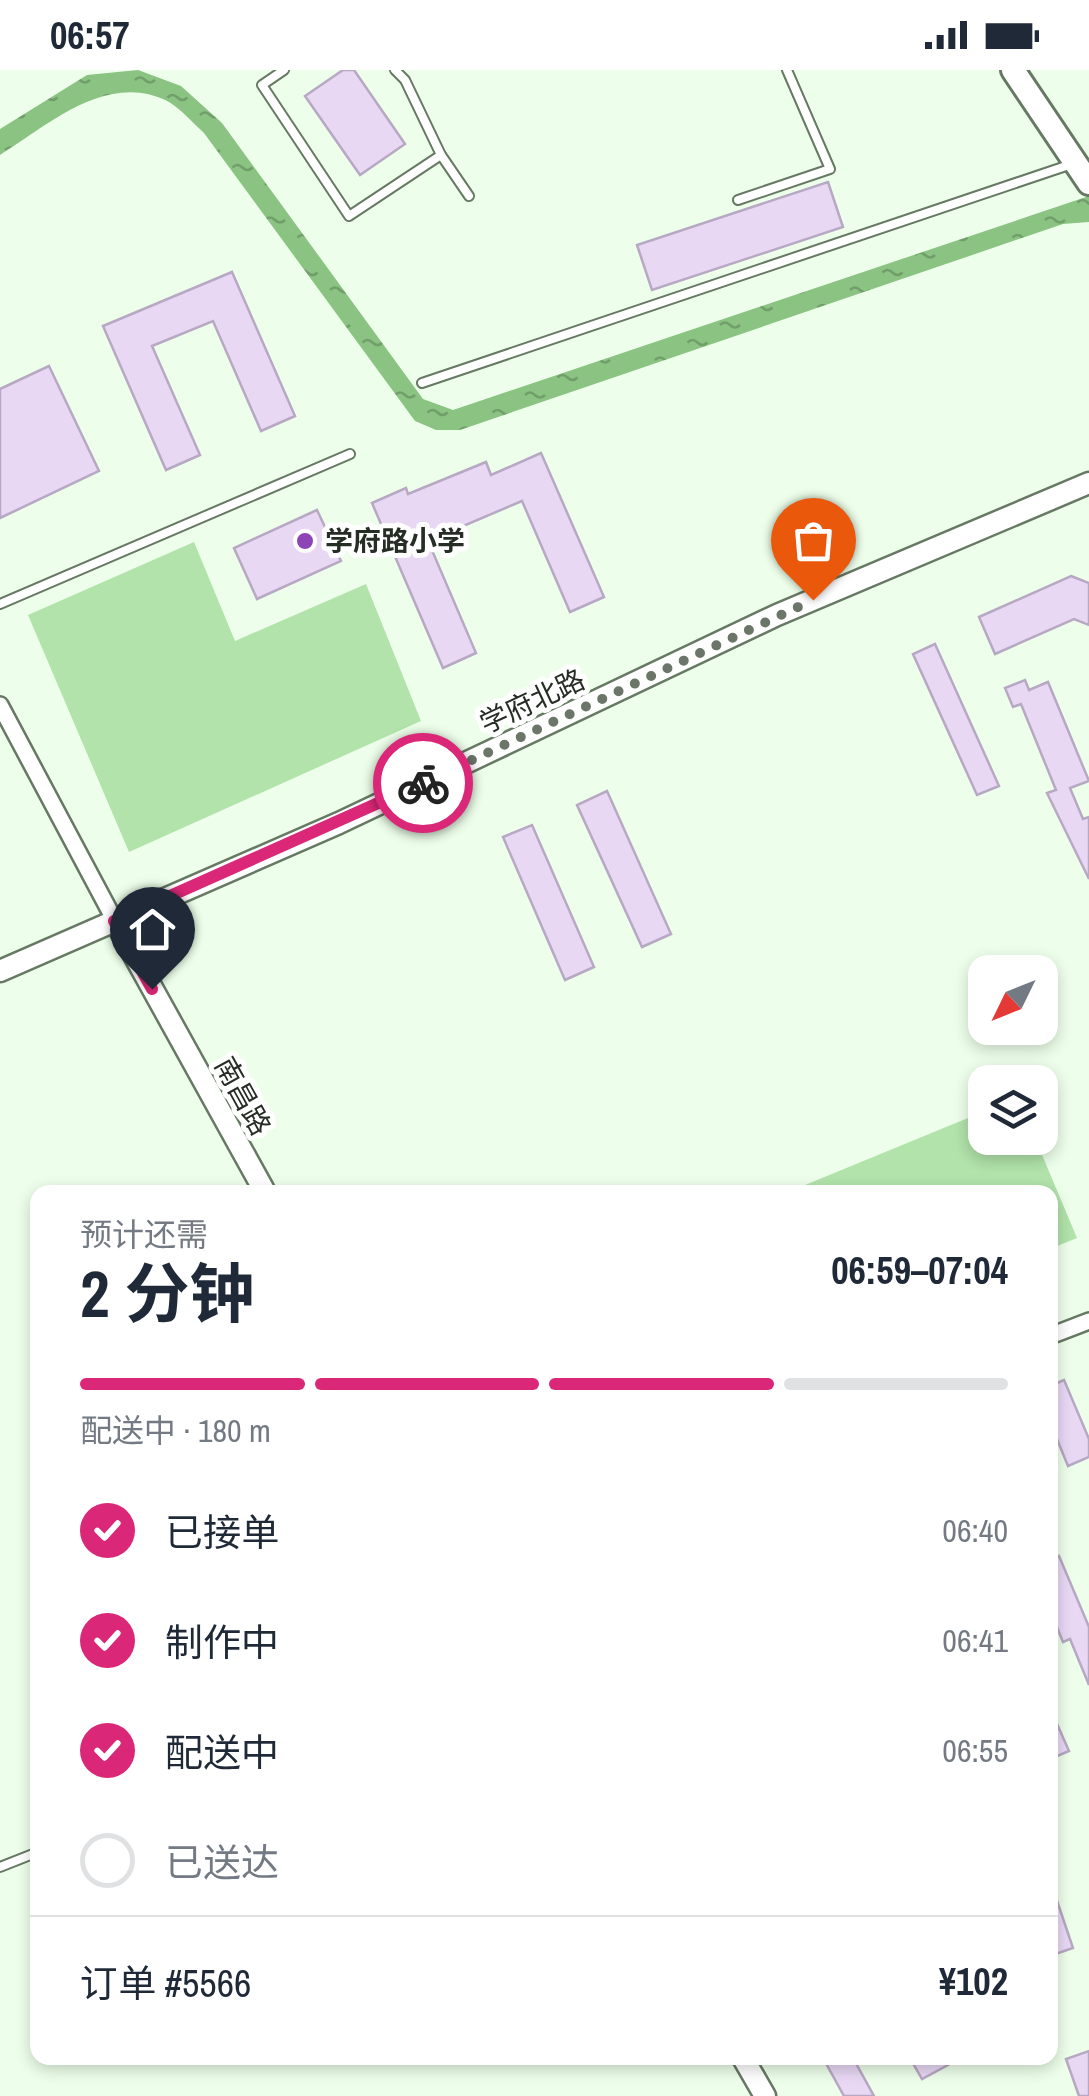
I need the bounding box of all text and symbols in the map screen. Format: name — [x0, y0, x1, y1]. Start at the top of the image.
text: 06:57 — [50, 10, 130, 61]
pin — [771, 498, 856, 601]
icon: bag — [786, 513, 841, 568]
place label: 学府路小学 — [325, 522, 465, 560]
marker: 学府路小学 — [294, 530, 316, 552]
street label: 学府北路 — [473, 660, 591, 742]
courier — [373, 733, 473, 833]
icon: bike — [396, 756, 451, 811]
pin — [110, 887, 195, 990]
icon: home — [125, 902, 180, 957]
north arrow — [968, 955, 1058, 1045]
map controls — [968, 955, 1058, 1155]
street label: 南昌路 — [206, 1050, 280, 1142]
button: layers — [968, 1065, 1058, 1155]
text: 预计还需 — [80, 1213, 208, 1256]
text: 06:59–07:04 — [831, 1245, 1008, 1296]
text: 2 分钟 — [80, 1250, 254, 1337]
text: 配送中 · 180 m — [80, 1409, 271, 1452]
icon: check — [80, 1503, 135, 1558]
text: 已接单 — [165, 1507, 279, 1558]
text: 06:40 — [942, 1509, 1008, 1552]
icon: check — [80, 1613, 135, 1668]
text: 制作中 — [165, 1617, 279, 1668]
text: 06:41 — [942, 1619, 1008, 1662]
icon: check — [80, 1723, 135, 1778]
text: 配送中 — [165, 1727, 279, 1778]
text: 06:55 — [942, 1729, 1008, 1772]
text: 已送达 — [165, 1837, 279, 1888]
text: ¥102 — [939, 1956, 1008, 2007]
text: 订单 #5566 — [80, 1958, 251, 2009]

